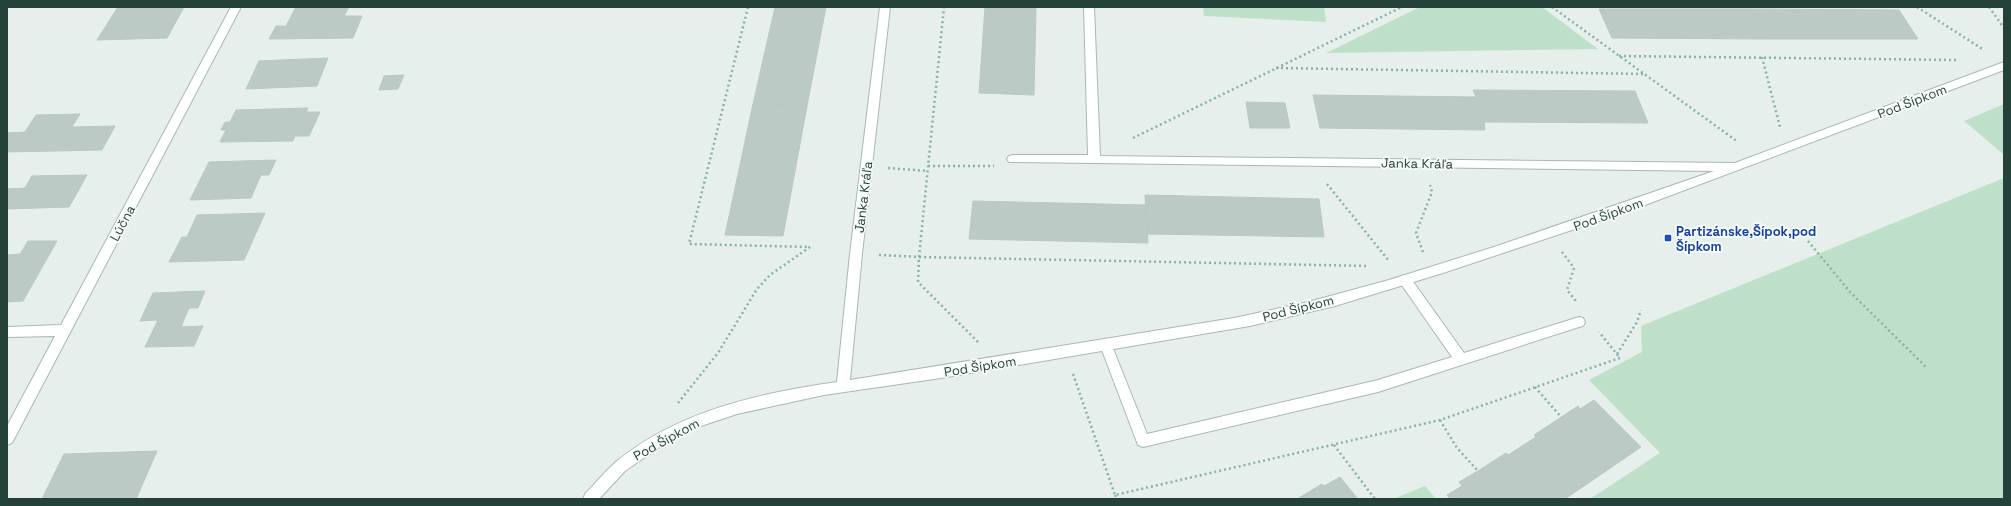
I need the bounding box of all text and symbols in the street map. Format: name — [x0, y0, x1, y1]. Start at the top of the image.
street label: Pod Šípkom — [1875, 80, 1949, 122]
street label: Janka Kráľa — [1381, 154, 1454, 173]
street label: Janka Kráľa — [851, 160, 876, 234]
street label: Pod Šípkom — [1571, 194, 1645, 235]
street label: Lúčna — [106, 202, 139, 244]
place label: Partizánske,Šípok,pod Šípkom — [1676, 223, 1816, 255]
marker: Partizánske,Šípok,pod Šípkom — [1663, 233, 1673, 243]
street label: Pod Šípkom — [1261, 291, 1335, 326]
street label: Pod Šípkom — [943, 352, 1017, 381]
street label: Pod Šípkom — [630, 414, 702, 465]

